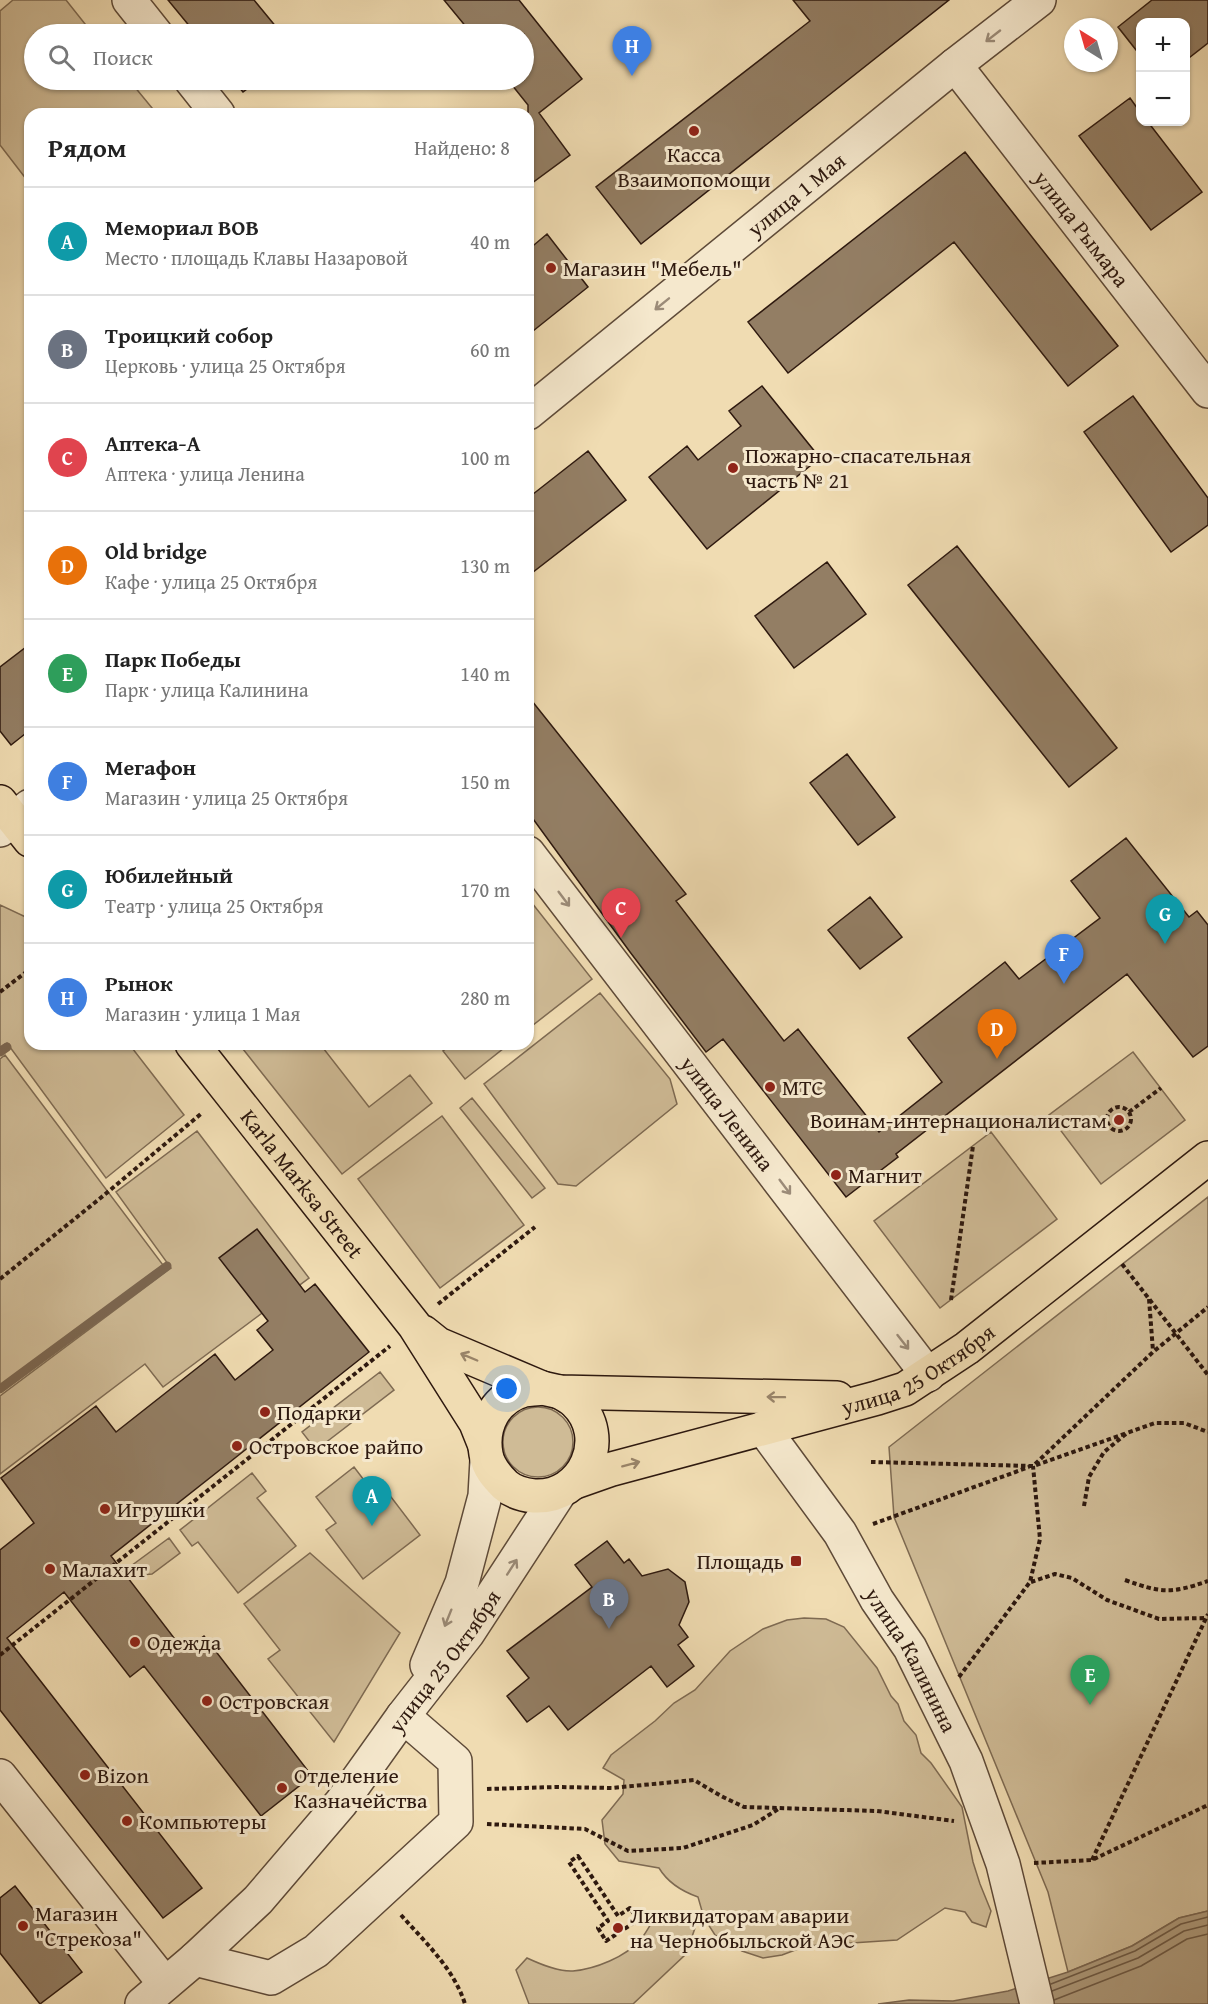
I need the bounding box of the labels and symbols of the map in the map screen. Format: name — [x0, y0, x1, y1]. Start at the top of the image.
north arrow — [1064, 18, 1118, 72]
pin: H — [612, 26, 652, 76]
one-way arrow — [985, 29, 1001, 42]
marker: Касса Взаимопомощи — [687, 124, 701, 138]
place label: Касса Взаимопомощи — [617, 138, 771, 195]
street label: улица 1 Мая — [739, 145, 852, 245]
street label: улица Рымара — [1026, 163, 1138, 294]
place label: Магазин "Мебель" — [563, 252, 742, 284]
marker: Магазин "Мебель" — [544, 261, 558, 275]
one-way arrow — [654, 297, 670, 310]
place label: Пожарно-спасательная часть № 21 — [745, 439, 971, 496]
marker: Пожарно-спасательная часть № 21 — [726, 461, 740, 475]
pin: C — [602, 888, 640, 938]
one-way arrow — [557, 891, 570, 907]
pin: G — [1146, 894, 1184, 944]
pin: F — [1044, 934, 1084, 984]
pin: D — [978, 1010, 1016, 1059]
street label: улица Ленина — [672, 1048, 782, 1178]
place label: МТС — [782, 1071, 824, 1103]
marker: МТС — [763, 1080, 777, 1094]
street label: Karla Marksa Street — [233, 1102, 372, 1265]
place label: Воинам-интернационалистам — [810, 1104, 1107, 1136]
marker: Воинам-интернационалистам — [1112, 1113, 1126, 1127]
place label: Магнит — [848, 1159, 922, 1191]
marker: Магнит — [829, 1168, 843, 1182]
one-way arrow — [778, 1179, 791, 1195]
street label: улица 25 Октября — [837, 1316, 1002, 1423]
one-way arrow — [897, 1334, 910, 1350]
one-way arrow — [460, 1351, 479, 1362]
your location — [492, 1374, 521, 1403]
one-way arrow — [767, 1391, 787, 1402]
place label: Подарки — [277, 1396, 361, 1428]
marker: Подарки — [258, 1405, 272, 1419]
place label: Островское райпо — [249, 1430, 423, 1462]
marker: Островское райпо — [230, 1439, 244, 1453]
one-way arrow — [621, 1458, 640, 1469]
pin: A — [352, 1476, 392, 1526]
place label: Игрушки — [117, 1493, 205, 1525]
marker: Игрушки — [98, 1502, 112, 1516]
place label: Площадь — [697, 1545, 784, 1577]
place label: Малахит — [62, 1553, 148, 1585]
marker: Площадь — [789, 1554, 803, 1568]
one-way arrow — [505, 1558, 518, 1575]
marker: Малахит — [43, 1562, 57, 1576]
pin: B — [590, 1580, 628, 1629]
street label: улица Калинина — [857, 1581, 966, 1738]
street label: улица 25 Октября — [380, 1583, 508, 1740]
one-way arrow — [442, 1609, 453, 1627]
place label: Одежда — [147, 1626, 222, 1658]
marker: Одежда — [128, 1635, 142, 1649]
pin: E — [1070, 1656, 1110, 1705]
place label: Островская — [219, 1685, 329, 1717]
marker: Островская — [200, 1694, 214, 1708]
place label: Bizon — [97, 1759, 149, 1791]
place label: Отделение Казначейства — [294, 1759, 428, 1816]
marker: Bizon — [78, 1768, 92, 1782]
marker: Отделение Казначейства — [275, 1781, 289, 1795]
place label: Компьютеры — [139, 1805, 266, 1837]
marker: Компьютеры — [120, 1814, 134, 1828]
place label: Магазин "Стрекоза" — [35, 1897, 142, 1954]
place label: Ликвидаторам аварии на Чернобыльской АЭС — [630, 1899, 855, 1956]
marker: Магазин "Стрекоза" — [16, 1919, 30, 1933]
marker: Ликвидаторам аварии на Чернобыльской АЭС — [611, 1921, 625, 1935]

